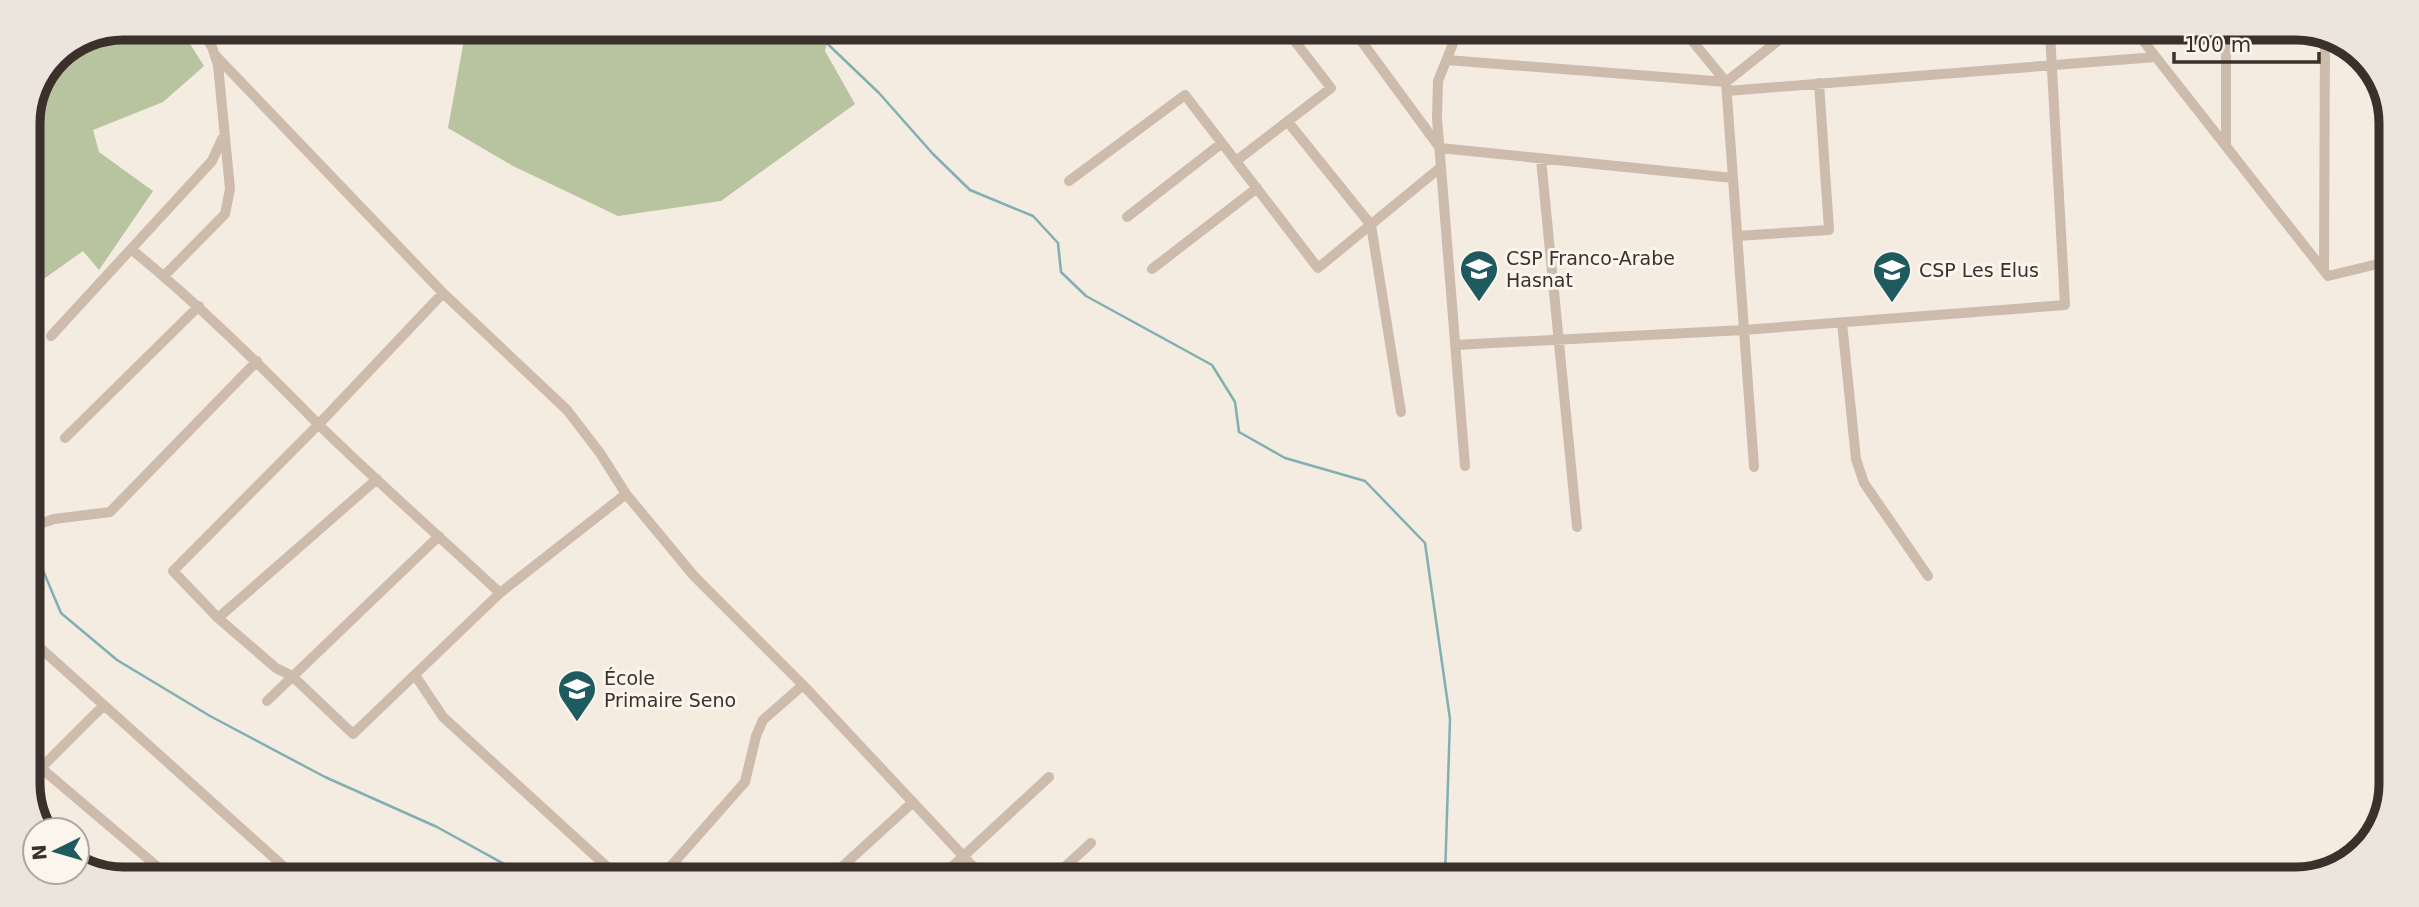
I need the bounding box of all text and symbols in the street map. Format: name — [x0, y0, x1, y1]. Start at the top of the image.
scale bar — [2174, 21, 2319, 65]
text: 100 m — [2184, 33, 2251, 57]
place label: CSP Franco-Arabe Hasnat — [1506, 247, 1675, 291]
school or university icon: CSP Franco-Arabe Hasnat — [1458, 248, 1500, 303]
school or university icon: CSP Les Elus — [1871, 249, 1913, 304]
place label: CSP Les Elus — [1919, 259, 2039, 281]
place label: École Primaire Seno — [604, 667, 736, 711]
school or university icon: École Primaire Seno — [556, 668, 598, 723]
north arrow — [21, 816, 91, 886]
text: N — [27, 844, 51, 861]

